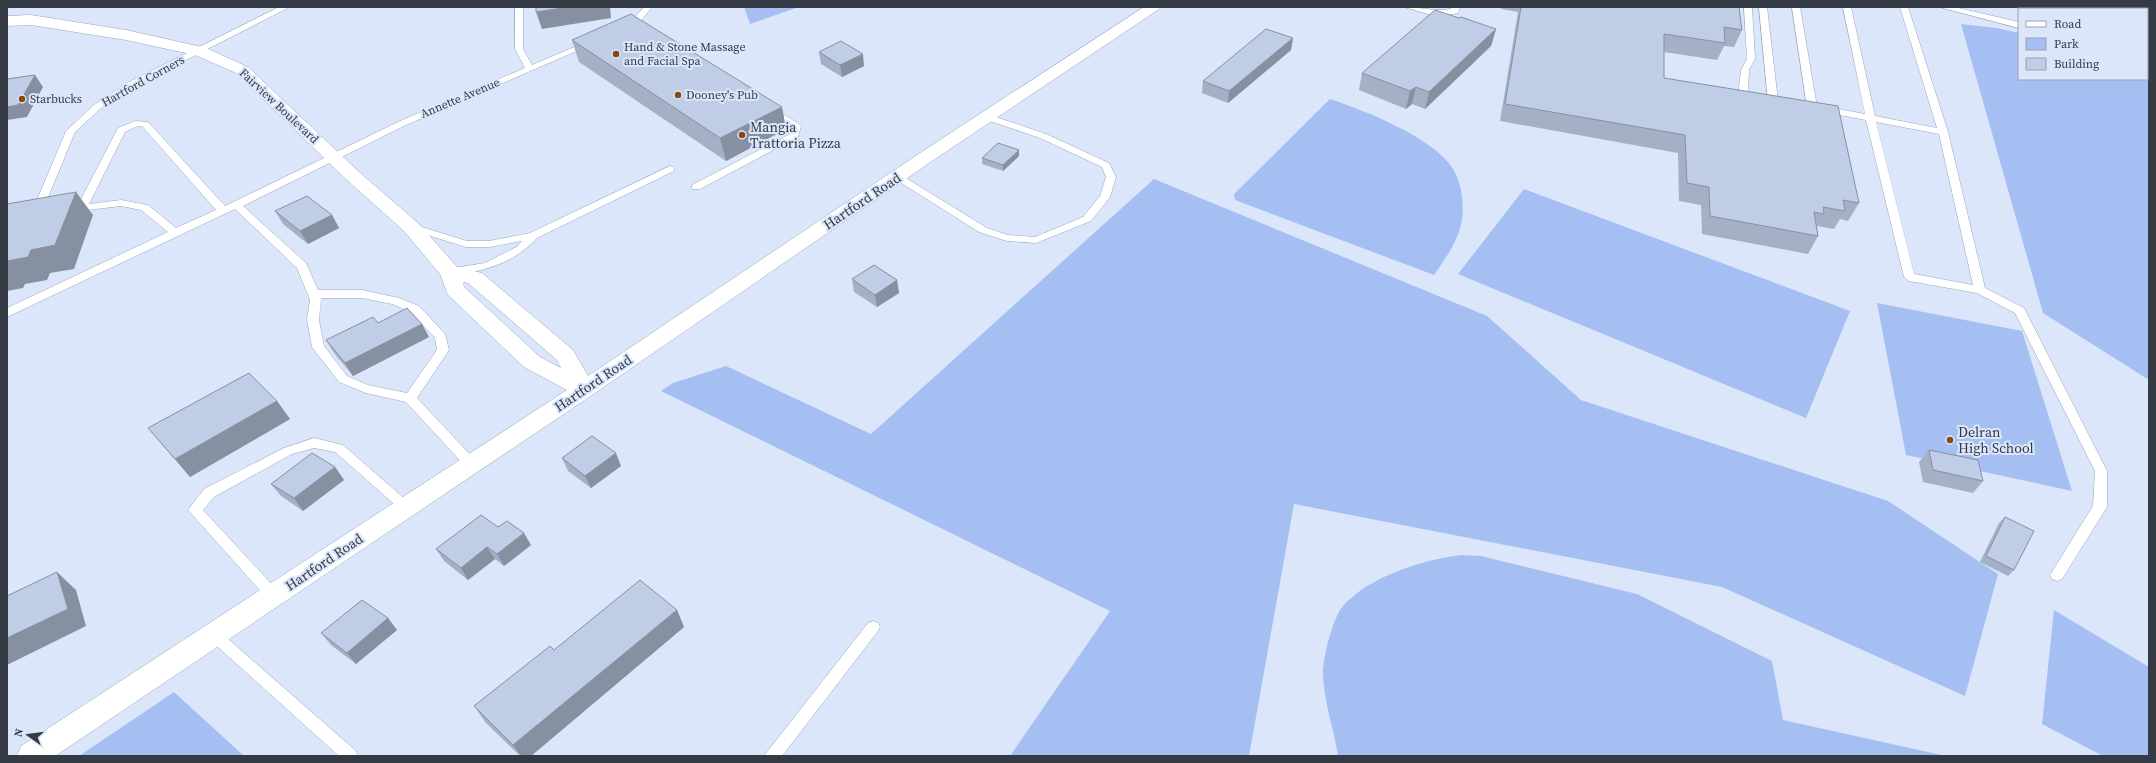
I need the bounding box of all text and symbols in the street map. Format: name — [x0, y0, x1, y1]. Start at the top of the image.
legend — [2018, 8, 2148, 80]
text: Road — [2054, 16, 2081, 32]
text: Park — [2054, 36, 2079, 52]
place label: Hand & Stone Massage and Facial Spa — [624, 39, 746, 69]
marker: Hand & Stone Massage and Facial Spa — [611, 49, 621, 59]
street label: Hartford Corners — [99, 52, 187, 110]
text: Building — [2054, 56, 2099, 72]
street label: Fairview Boulevard — [236, 65, 322, 147]
street label: Annette Avenue — [418, 74, 502, 122]
place label: Dooney's Pub — [686, 87, 758, 103]
marker: Dooney's Pub — [673, 90, 683, 100]
place label: Starbucks — [30, 91, 82, 107]
marker: Starbucks — [17, 94, 27, 104]
place label: Mangia Trattoria Pizza — [750, 117, 842, 153]
marker: Mangia Trattoria Pizza — [737, 130, 747, 140]
street label: Hartford Road — [819, 168, 905, 234]
street label: Hartford Road — [550, 350, 636, 416]
place label: Delran High School — [1958, 422, 2034, 458]
marker: Delran High School — [1945, 435, 1955, 445]
street label: Hartford Road — [281, 529, 367, 595]
north arrow — [8, 715, 48, 755]
text: N — [11, 727, 27, 738]

